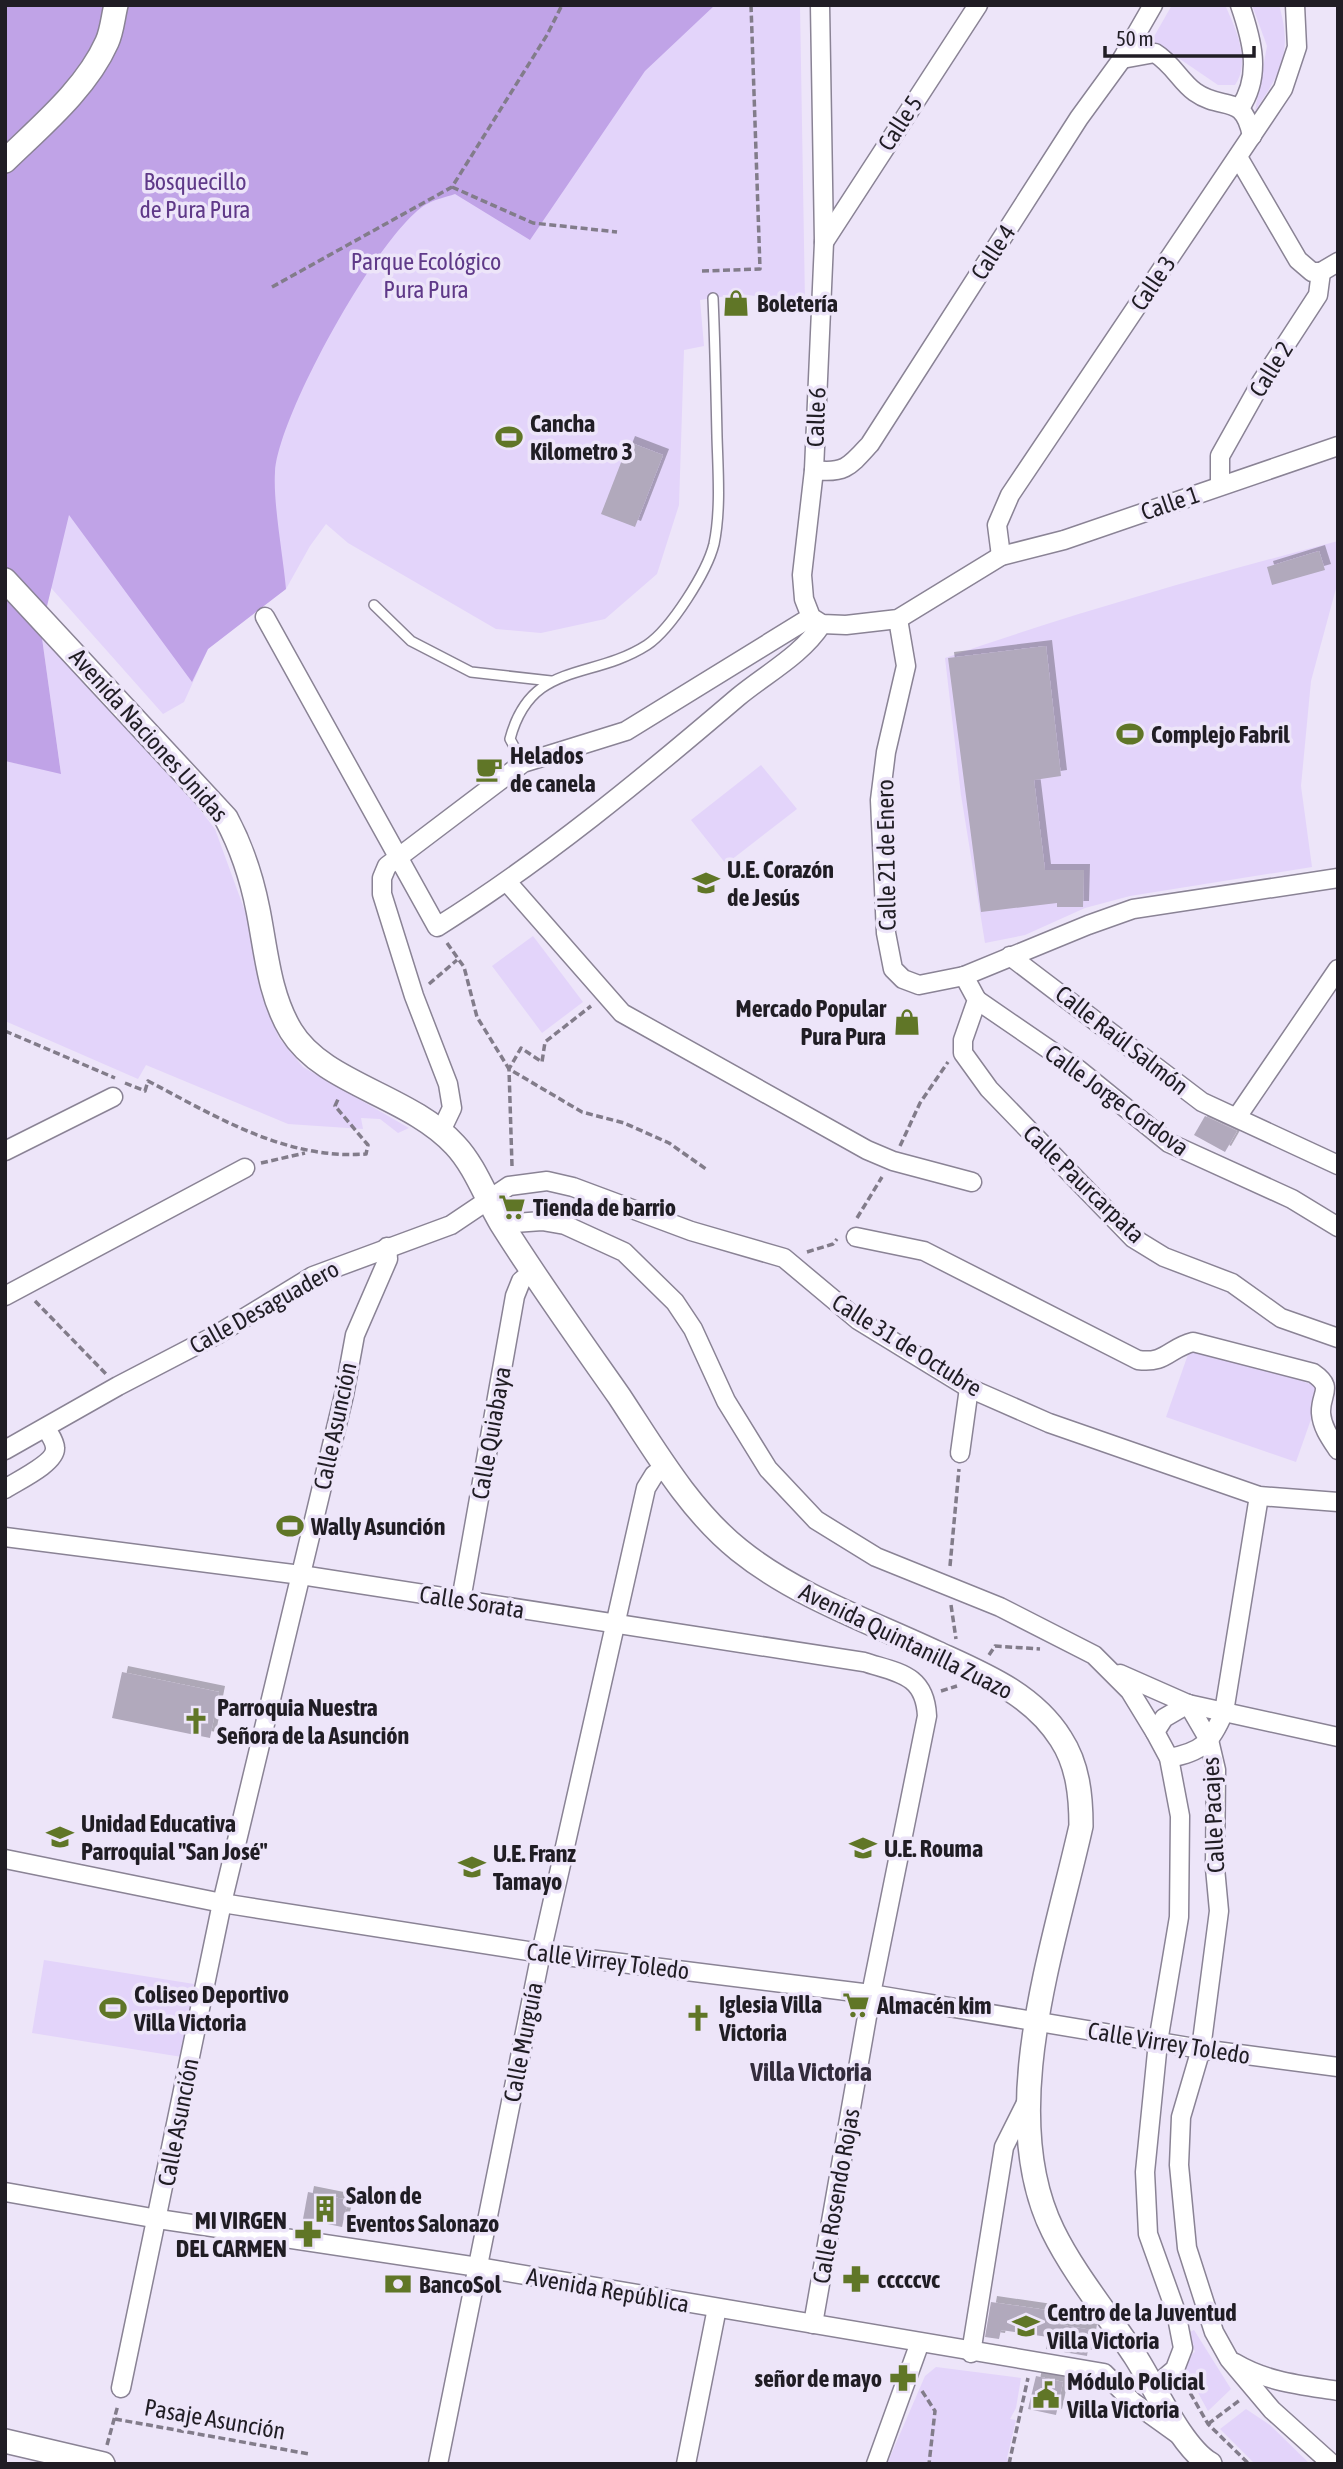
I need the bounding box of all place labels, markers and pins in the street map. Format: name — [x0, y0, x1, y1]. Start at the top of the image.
shop icon: Boletería — [721, 288, 751, 318]
place label: Boletería — [757, 290, 838, 317]
place label: Cancha Kilometro 3 — [530, 410, 633, 465]
sports icon: Cancha Kilometro 3 — [494, 422, 524, 452]
sports icon: Complejo Fabril — [1115, 719, 1145, 749]
place label: Complejo Fabril — [1151, 721, 1290, 748]
place label: Helados de canela — [510, 742, 596, 797]
cafe icon: Helados de canela — [474, 754, 504, 784]
place label: U.E. Corazón de Jesús — [727, 856, 834, 911]
school or university icon: U.E. Corazón de Jesús — [691, 868, 721, 898]
place label: Mercado Popular Pura Pura — [736, 995, 887, 1050]
shop icon: Mercado Popular Pura Pura — [892, 1007, 922, 1037]
supermarket icon: Tienda de barrio — [497, 1192, 527, 1222]
place label: Tienda de barrio — [533, 1194, 676, 1221]
sports icon: Wally Asunción — [275, 1511, 305, 1541]
place label: Wally Asunción — [310, 1513, 445, 1540]
place label: Parroquia Nuestra Señora de la Asunción — [217, 1694, 409, 1749]
church icon: Parroquia Nuestra Señora de la Asunción — [181, 1706, 211, 1736]
place label: Unidad Educativa Parroquial "San José" — [81, 1810, 268, 1865]
school or university icon: Unidad Educativa Parroquial "San José" — [45, 1822, 75, 1852]
school or university icon: U.E. Rouma — [848, 1833, 878, 1863]
place label: U.E. Rouma — [884, 1835, 983, 1862]
place label: U.E. Franz Tamayo — [493, 1840, 576, 1895]
school or university icon: U.E. Franz Tamayo — [457, 1852, 487, 1882]
place label: Coliseo Deportivo Villa Victoria — [133, 1981, 289, 2036]
supermarket icon: Almacén kim — [841, 1990, 871, 2020]
place label: Iglesia Villa Victoria — [718, 1991, 822, 2046]
place label: Almacén kim — [876, 1992, 992, 2019]
sports icon: Coliseo Deportivo Villa Victoria — [98, 1993, 128, 2023]
church icon: Iglesia Villa Victoria — [683, 2003, 713, 2033]
place label: Salon de Eventos Salonazo — [346, 2182, 499, 2237]
building icon: Salon de Eventos Salonazo — [310, 2194, 340, 2224]
place label: MI VIRGEN DEL CARMEN — [176, 2207, 287, 2262]
pharmacy icon: MI VIRGEN DEL CARMEN — [293, 2219, 323, 2249]
pharmacy icon: cccccvc — [841, 2264, 871, 2294]
place label: cccccvc — [877, 2266, 940, 2293]
bank icon: BancoSol — [383, 2269, 413, 2299]
place label: BancoSol — [419, 2271, 502, 2298]
place label: Centro de la Juventud Villa Victoria — [1046, 2299, 1237, 2354]
school or university icon: Centro de la Juventud Villa Victoria — [1011, 2311, 1041, 2341]
pharmacy icon: señor de mayo — [888, 2363, 918, 2393]
place label: señor de mayo — [754, 2365, 882, 2392]
place label: Módulo Policial Villa Victoria — [1066, 2368, 1205, 2423]
public building icon: Módulo Policial Villa Victoria — [1031, 2380, 1061, 2410]

